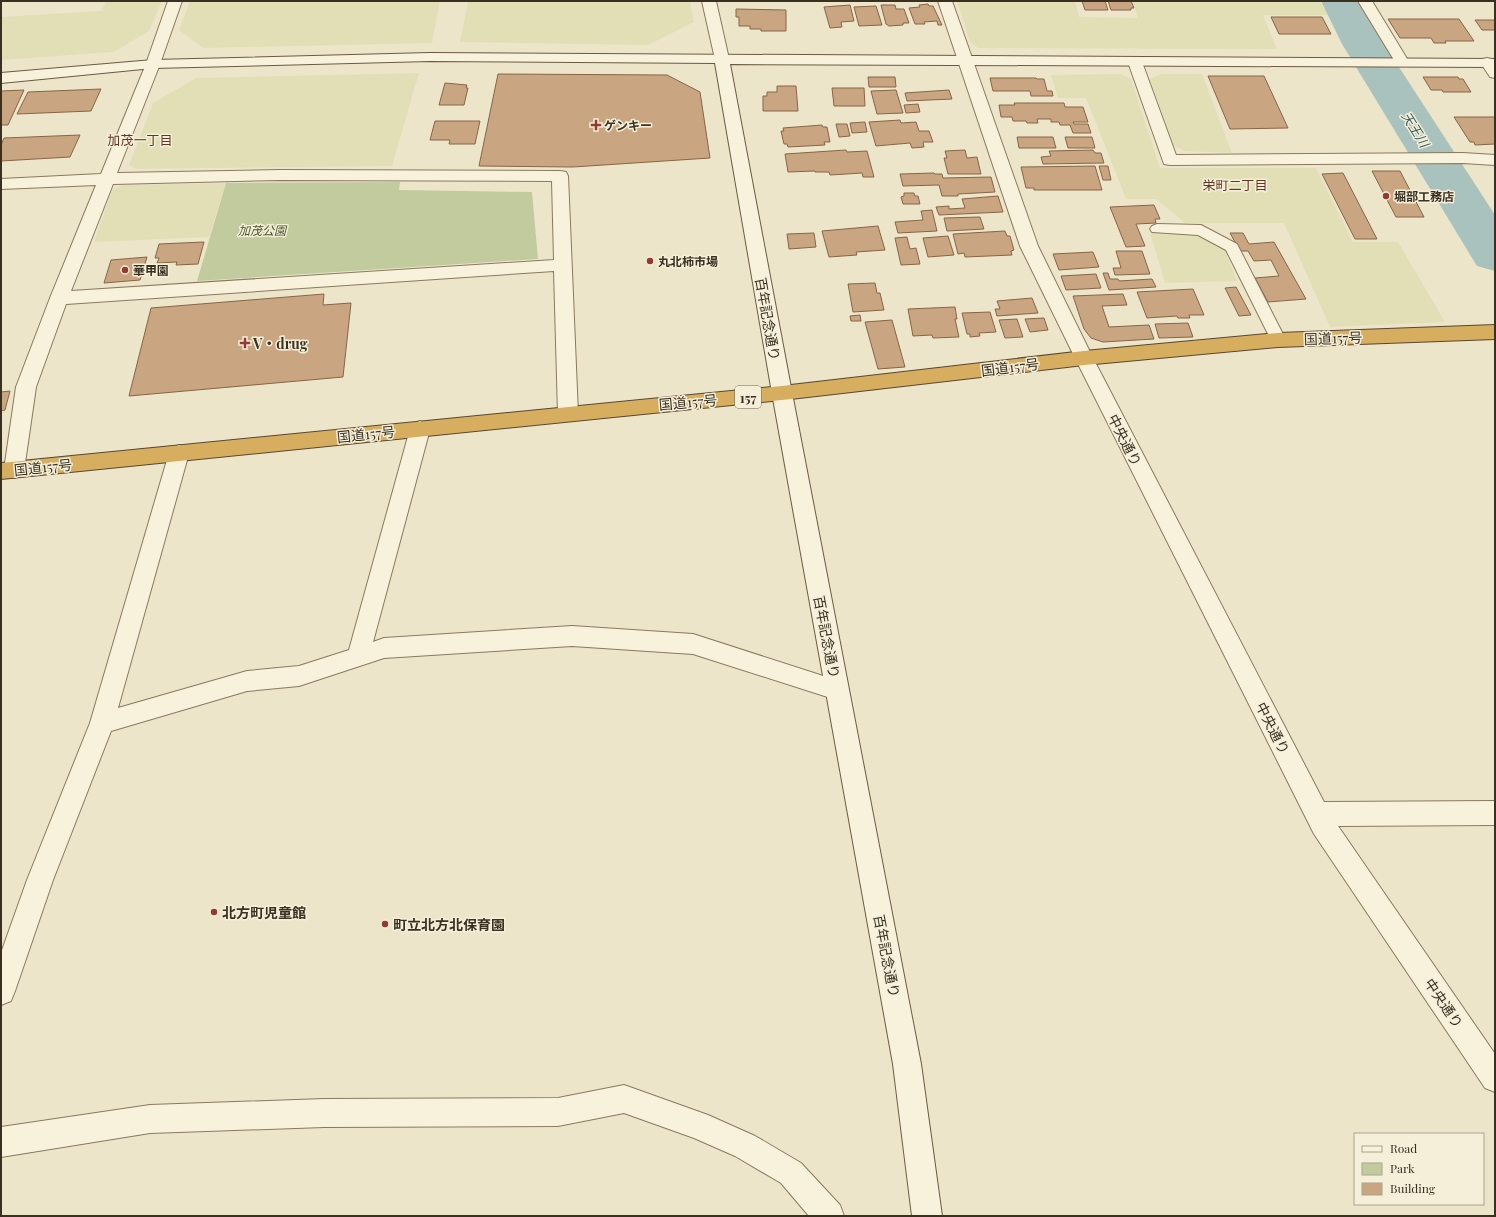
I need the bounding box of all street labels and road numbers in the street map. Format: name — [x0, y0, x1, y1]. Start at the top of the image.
street label: 百年記念通り — [751, 276, 785, 362]
street label: 国道157号 — [1303, 327, 1363, 349]
street label: 国道157号 — [980, 354, 1040, 380]
road number: 157 — [735, 386, 761, 408]
street label: 国道157号 — [658, 390, 718, 414]
street label: 中央通り — [1104, 411, 1146, 469]
street label: 国道157号 — [336, 421, 396, 447]
street label: 国道157号 — [13, 454, 73, 480]
street label: 百年記念通り — [810, 594, 844, 680]
street label: 中央通り — [1252, 699, 1294, 757]
street label: 百年記念通り — [870, 913, 904, 999]
street label: 中央通り — [1420, 974, 1468, 1032]

